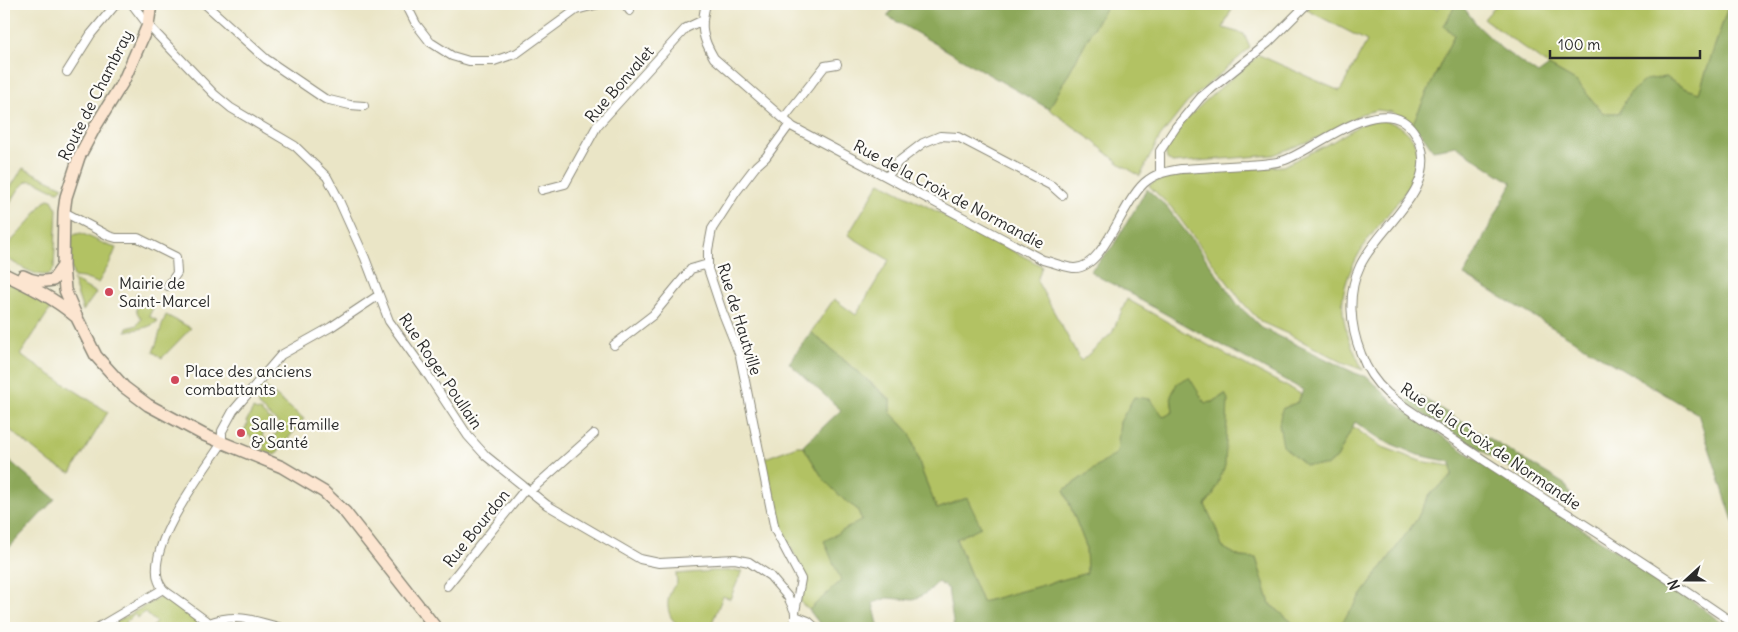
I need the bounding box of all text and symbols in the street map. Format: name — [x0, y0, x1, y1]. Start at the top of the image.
street label: Route de Chambray — [53, 26, 137, 164]
scale bar — [1550, 28, 1700, 60]
text: 100 m — [1558, 35, 1600, 54]
street label: Rue Bonvalet — [580, 41, 658, 126]
street label: Rue de la Croix de Normandie — [850, 135, 1048, 253]
street label: Rue de Hautville — [713, 261, 767, 377]
place label: Mairie de Saint-Marcel — [119, 273, 210, 311]
marker: Mairie de Saint-Marcel — [103, 286, 115, 298]
street label: Rue Roger Poullain — [395, 309, 487, 433]
place label: Place des anciens combattants — [185, 361, 312, 399]
marker: Place des anciens combattants — [169, 374, 181, 386]
street label: Rue de la Croix de Normandie — [1397, 378, 1585, 514]
place label: Salle Famille & Santé — [251, 414, 339, 452]
marker: Salle Famille & Santé — [235, 427, 247, 439]
street label: Rue Bourdon — [438, 485, 514, 571]
north arrow — [1660, 554, 1710, 604]
text: N — [1664, 577, 1684, 592]

